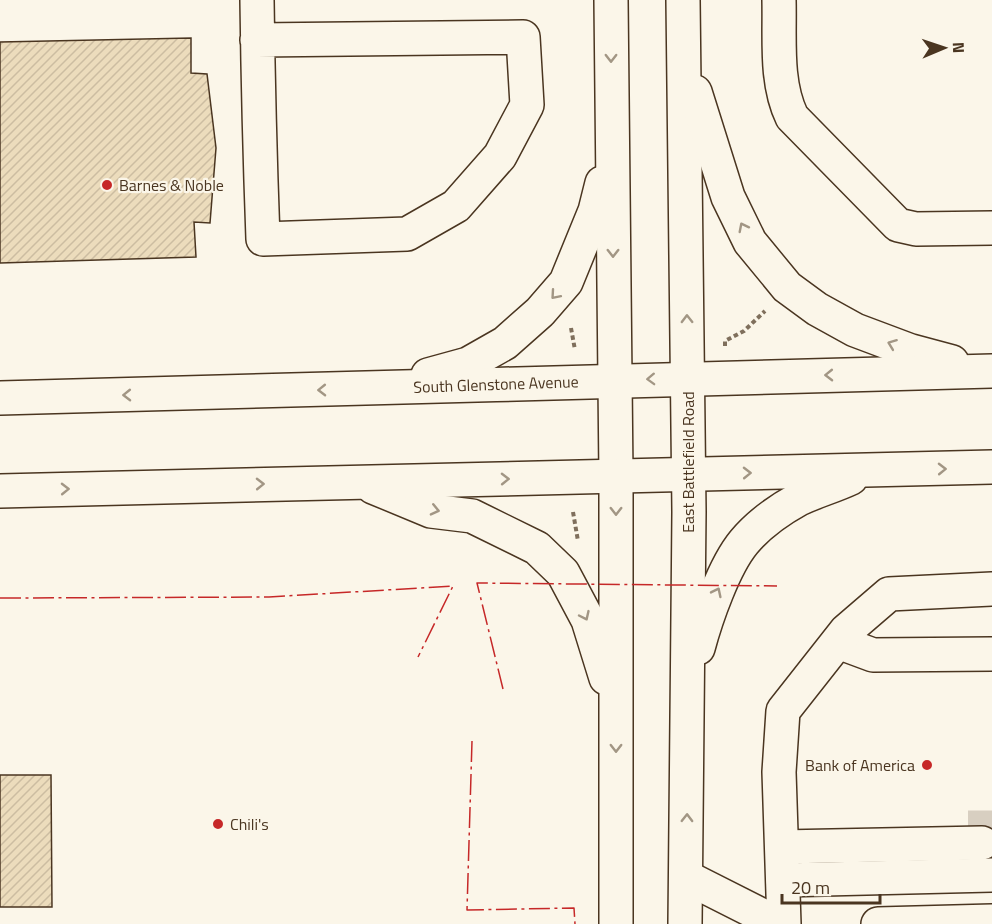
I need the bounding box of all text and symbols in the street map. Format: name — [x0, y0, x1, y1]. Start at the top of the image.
north arrow — [914, 18, 974, 78]
text: N — [947, 42, 971, 53]
one-way arrow — [605, 54, 617, 63]
place label: Barnes & Noble — [119, 173, 224, 197]
marker: Barnes & Noble — [100, 178, 114, 192]
one-way arrow — [739, 222, 750, 233]
one-way arrow — [607, 249, 619, 258]
one-way arrow — [551, 288, 562, 299]
one-way arrow — [681, 315, 693, 324]
one-way arrow — [887, 339, 898, 351]
one-way arrow — [824, 368, 833, 381]
street label: South Glenstone Avenue — [413, 369, 579, 399]
one-way arrow — [646, 372, 655, 385]
one-way arrow — [317, 384, 326, 396]
one-way arrow — [123, 389, 132, 401]
street label: East Battlefield Road — [676, 391, 700, 533]
one-way arrow — [937, 462, 946, 475]
one-way arrow — [742, 467, 751, 479]
one-way arrow — [500, 473, 509, 485]
one-way arrow — [255, 478, 264, 491]
one-way arrow — [60, 483, 69, 496]
one-way arrow — [429, 503, 439, 516]
one-way arrow — [610, 507, 622, 516]
one-way arrow — [710, 587, 722, 598]
one-way arrow — [578, 609, 590, 620]
one-way arrow — [610, 744, 622, 753]
place label: Bank of America — [805, 753, 915, 777]
marker: Bank of America — [920, 758, 934, 772]
place label: Chili's — [230, 812, 269, 836]
one-way arrow — [681, 814, 693, 823]
marker: Chili's — [211, 817, 225, 831]
scale bar — [782, 867, 880, 905]
text: 20 m — [791, 874, 830, 901]

